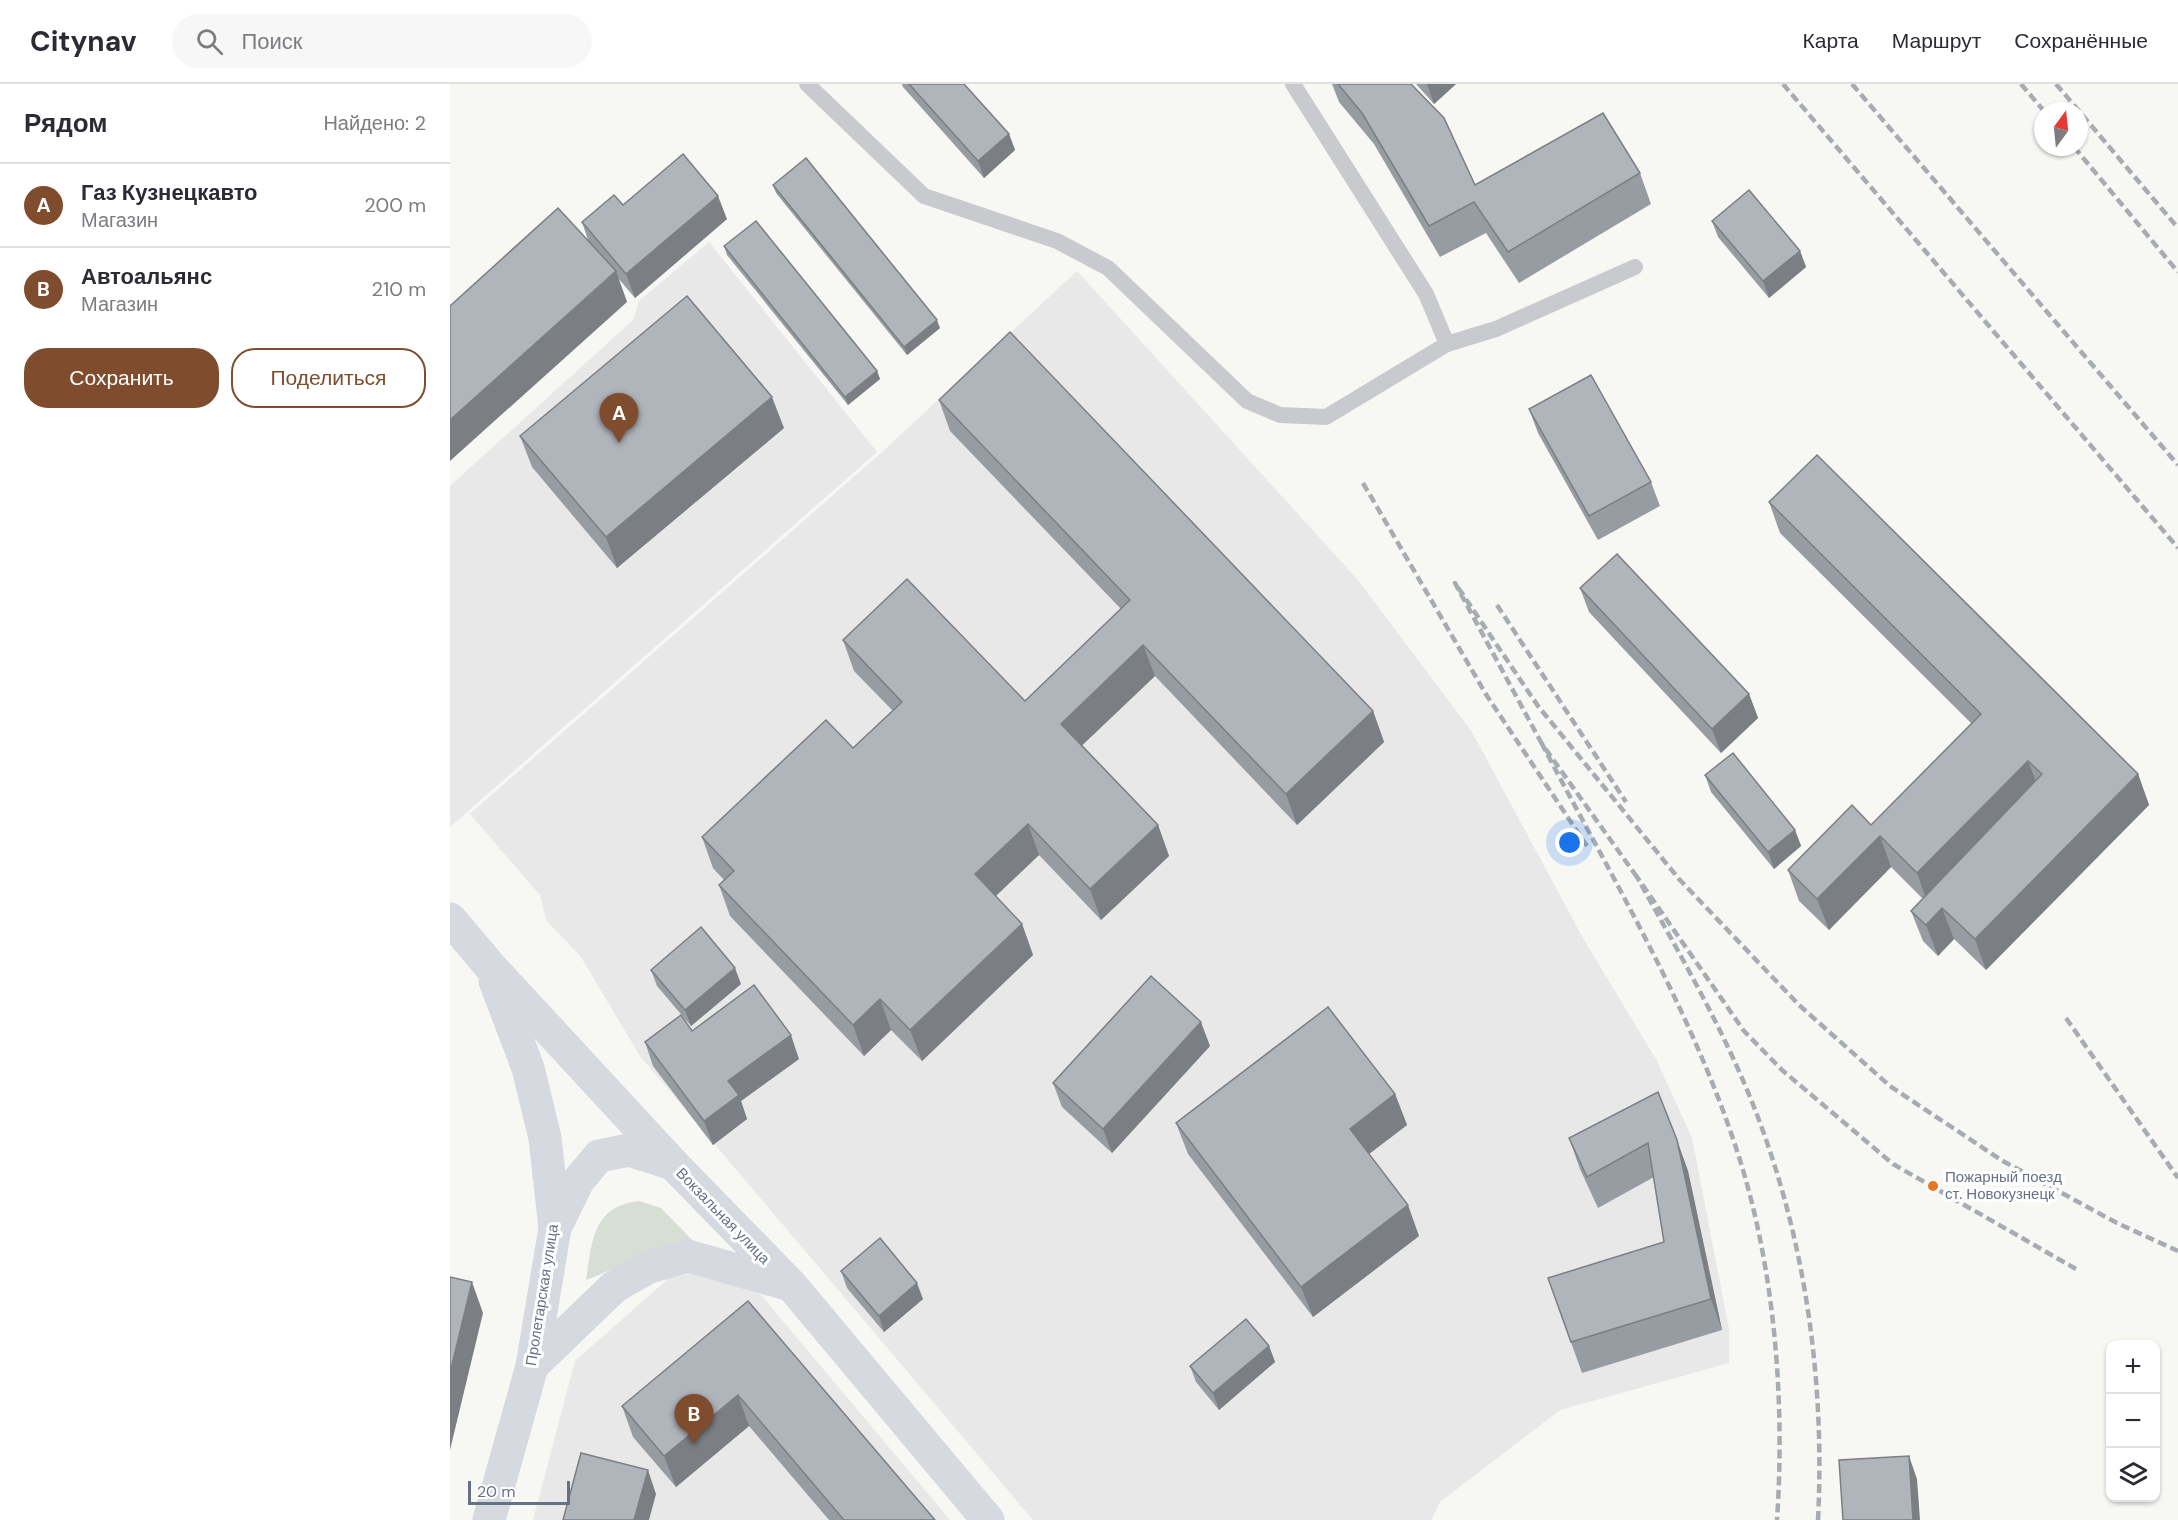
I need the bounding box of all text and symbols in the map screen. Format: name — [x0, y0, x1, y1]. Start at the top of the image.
search box — [172, 14, 592, 68]
text: Citynav — [30, 23, 136, 60]
icon: search — [193, 25, 226, 58]
text: Поиск — [241, 27, 302, 56]
text: Карта — [1803, 27, 1859, 55]
text: Маршрут — [1892, 27, 1981, 55]
text: Сохранённые — [2014, 27, 2148, 55]
north arrow — [2034, 102, 2088, 156]
text: Рядом — [24, 106, 107, 140]
text: Найдено: 2 — [323, 110, 426, 136]
text: Газ Кузнецкавто — [81, 178, 258, 207]
text: A — [36, 192, 51, 218]
text: 200 m — [364, 192, 426, 218]
text: Магазин — [81, 207, 158, 233]
text: Автоальянс — [81, 262, 212, 291]
text: B — [37, 276, 50, 302]
text: 210 m — [371, 276, 426, 302]
text: Магазин — [81, 291, 158, 317]
button: Сохранить — [24, 348, 219, 408]
button: Поделиться — [231, 348, 426, 408]
pin: A — [600, 394, 638, 443]
your location — [1555, 828, 1584, 857]
street label: Вокзальная улица — [672, 1163, 775, 1269]
place label: Пожарный поезд ст. Новокузнецк — [1945, 1167, 2062, 1204]
marker: Пожарный поезд ст. Новокузнецк — [1926, 1179, 1940, 1193]
street label: Пролетарская улица — [521, 1222, 563, 1367]
map controls — [2106, 1340, 2160, 1502]
button: + — [2106, 1340, 2160, 1394]
pin: B — [674, 1394, 714, 1444]
button: − — [2106, 1394, 2160, 1448]
button: layers — [2106, 1448, 2160, 1502]
scale bar — [468, 1478, 570, 1506]
text: 20 m — [477, 1481, 516, 1502]

